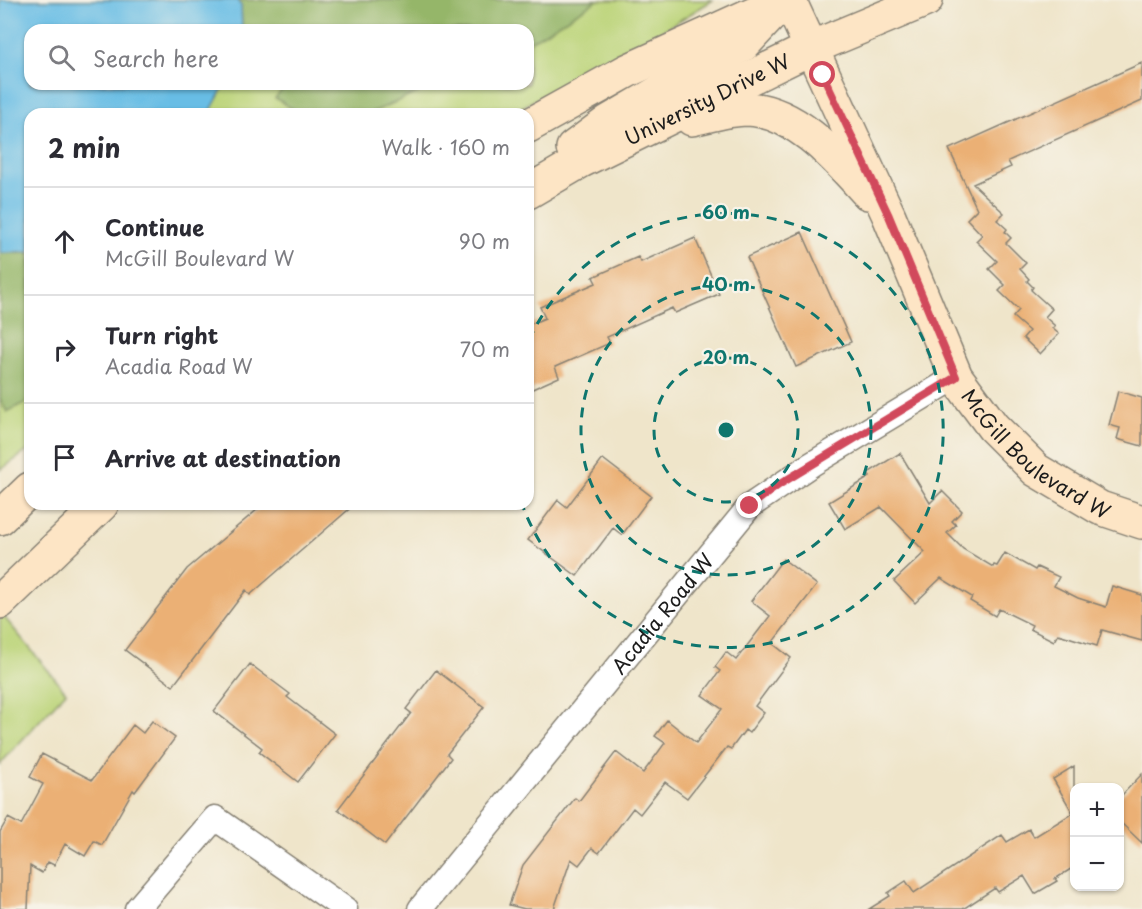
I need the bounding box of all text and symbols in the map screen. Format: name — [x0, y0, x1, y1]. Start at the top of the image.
search box — [24, 24, 534, 90]
icon: search — [45, 41, 78, 74]
text: Search here — [93, 41, 219, 74]
street label: University Drive W — [619, 45, 796, 152]
route start — [809, 61, 835, 87]
text: 2 min — [48, 128, 121, 167]
text: Walk · 160 m — [382, 132, 510, 162]
text: 60 m — [702, 198, 750, 225]
text: Continue — [105, 210, 204, 243]
icon: ahead — [48, 225, 81, 258]
text: 90 m — [459, 226, 510, 256]
text: McGill Boulevard W — [105, 243, 294, 273]
text: 40 m — [702, 270, 750, 297]
text: Turn right — [105, 318, 218, 351]
icon: right — [48, 333, 81, 366]
text: 70 m — [460, 334, 510, 364]
text: 20 m — [703, 343, 749, 370]
text: Acadia Road W — [105, 351, 253, 381]
street label: McGill Boulevard W — [955, 382, 1117, 526]
centre of rings — [716, 420, 736, 440]
icon: arrive — [48, 441, 81, 474]
text: Arrive at destination — [105, 441, 341, 474]
route end — [736, 492, 762, 518]
street label: Acadia Road W — [604, 546, 721, 680]
map controls — [1070, 783, 1124, 891]
button: + — [1070, 783, 1124, 837]
button: − — [1070, 837, 1124, 891]

